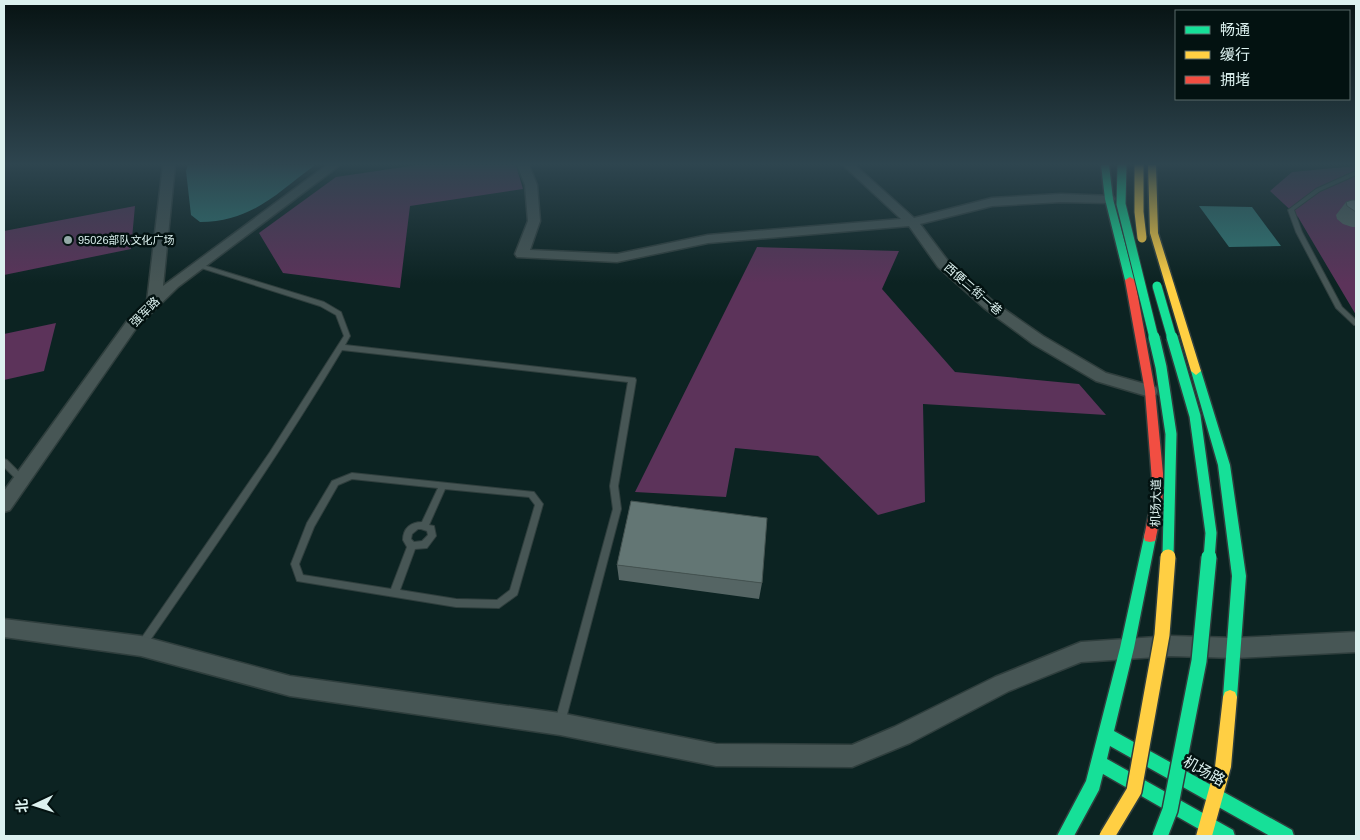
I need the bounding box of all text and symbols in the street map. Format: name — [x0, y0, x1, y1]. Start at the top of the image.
legend — [1175, 10, 1350, 100]
text: 畅通 — [1220, 21, 1250, 38]
text: 缓行 — [1220, 46, 1250, 63]
text: 拥堵 — [1220, 71, 1250, 88]
marker: 95026部队文化广场 — [62, 234, 74, 246]
place label: 95026部队文化广场 — [78, 234, 175, 246]
street label: 西便二街一巷 — [941, 260, 1005, 318]
street label: 强军路 — [127, 294, 163, 330]
street label: 机场大道 — [1149, 479, 1163, 527]
street label: 机场路 — [1180, 752, 1228, 789]
north arrow — [10, 780, 60, 830]
text: 北 — [14, 798, 31, 813]

